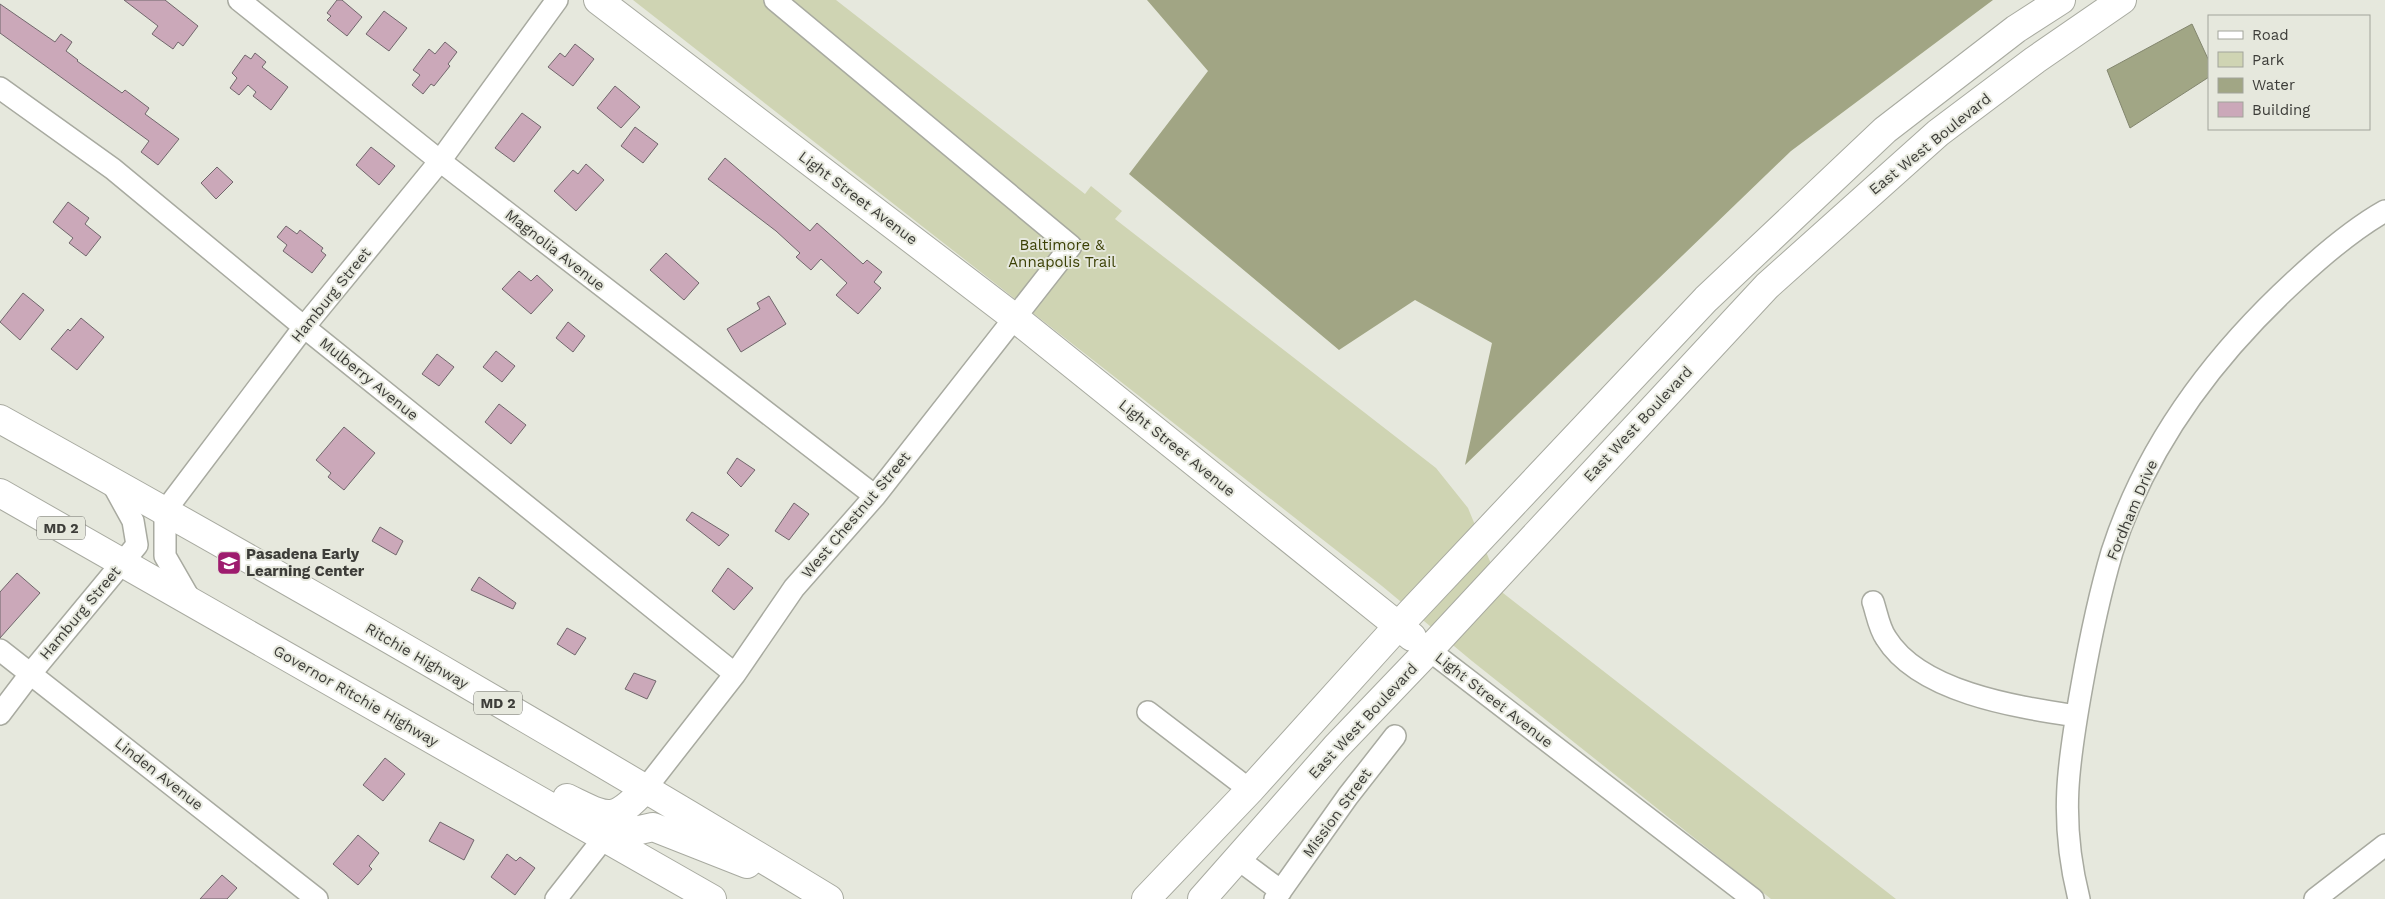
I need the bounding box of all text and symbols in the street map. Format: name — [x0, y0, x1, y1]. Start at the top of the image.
legend — [2208, 15, 2370, 130]
text: Road — [2252, 26, 2289, 44]
text: Park — [2252, 51, 2285, 69]
text: Water — [2252, 76, 2295, 94]
street label: East West Boulevard — [1866, 89, 1994, 199]
text: Building — [2252, 101, 2310, 119]
street label: Light Street Avenue — [795, 147, 921, 249]
street label: Magnolia Avenue — [501, 205, 609, 295]
park label: Baltimore & Annapolis Trail — [1008, 236, 1116, 271]
street label: Hamburg Street — [287, 244, 375, 346]
street label: Mulberry Avenue — [316, 334, 422, 424]
street label: East West Boulevard — [1580, 363, 1696, 485]
street label: Light Street Avenue — [1115, 396, 1239, 500]
street label: West Chestnut Street — [798, 448, 915, 582]
street label: Fordham Drive — [2103, 457, 2161, 563]
road number: MD 2 — [37, 516, 85, 540]
place label: Pasadena Early Learning Center — [246, 545, 365, 580]
school or university icon: Pasadena Early Learning Center — [216, 550, 242, 576]
street label: Hamburg Street — [36, 562, 125, 663]
street label: Ritchie Highway — [362, 619, 472, 693]
street label: Governor Ritchie Highway — [270, 641, 442, 751]
street label: Light Street Avenue — [1432, 649, 1556, 751]
street label: East West Boulevard — [1305, 660, 1421, 782]
road number: MD 2 — [474, 691, 522, 714]
street label: Linden Avenue — [111, 734, 207, 814]
street label: Mission Street — [1299, 765, 1376, 861]

